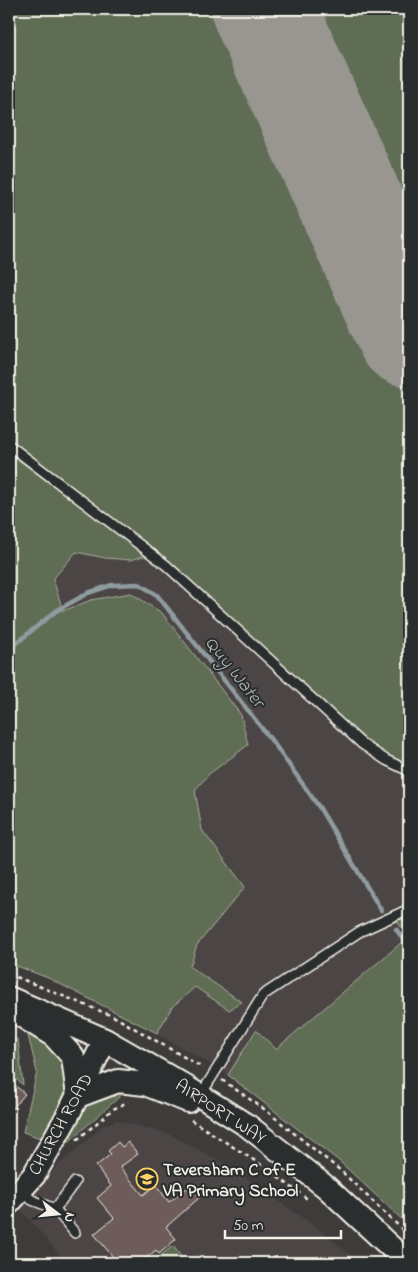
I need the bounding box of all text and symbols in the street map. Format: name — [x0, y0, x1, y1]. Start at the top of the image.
water label: Quy Water — [197, 631, 272, 716]
street label: CHURCH ROAD — [23, 1069, 100, 1181]
street label: AIRPORT WAY — [169, 1074, 271, 1152]
place label: Teversham C of E VA Primary School — [162, 1158, 298, 1206]
school or university icon: Teversham C of E VA Primary School — [135, 1167, 159, 1191]
north arrow — [32, 1190, 82, 1240]
scale bar — [225, 1207, 342, 1239]
text: N — [58, 1210, 80, 1225]
text: 50 m — [233, 1215, 264, 1237]

